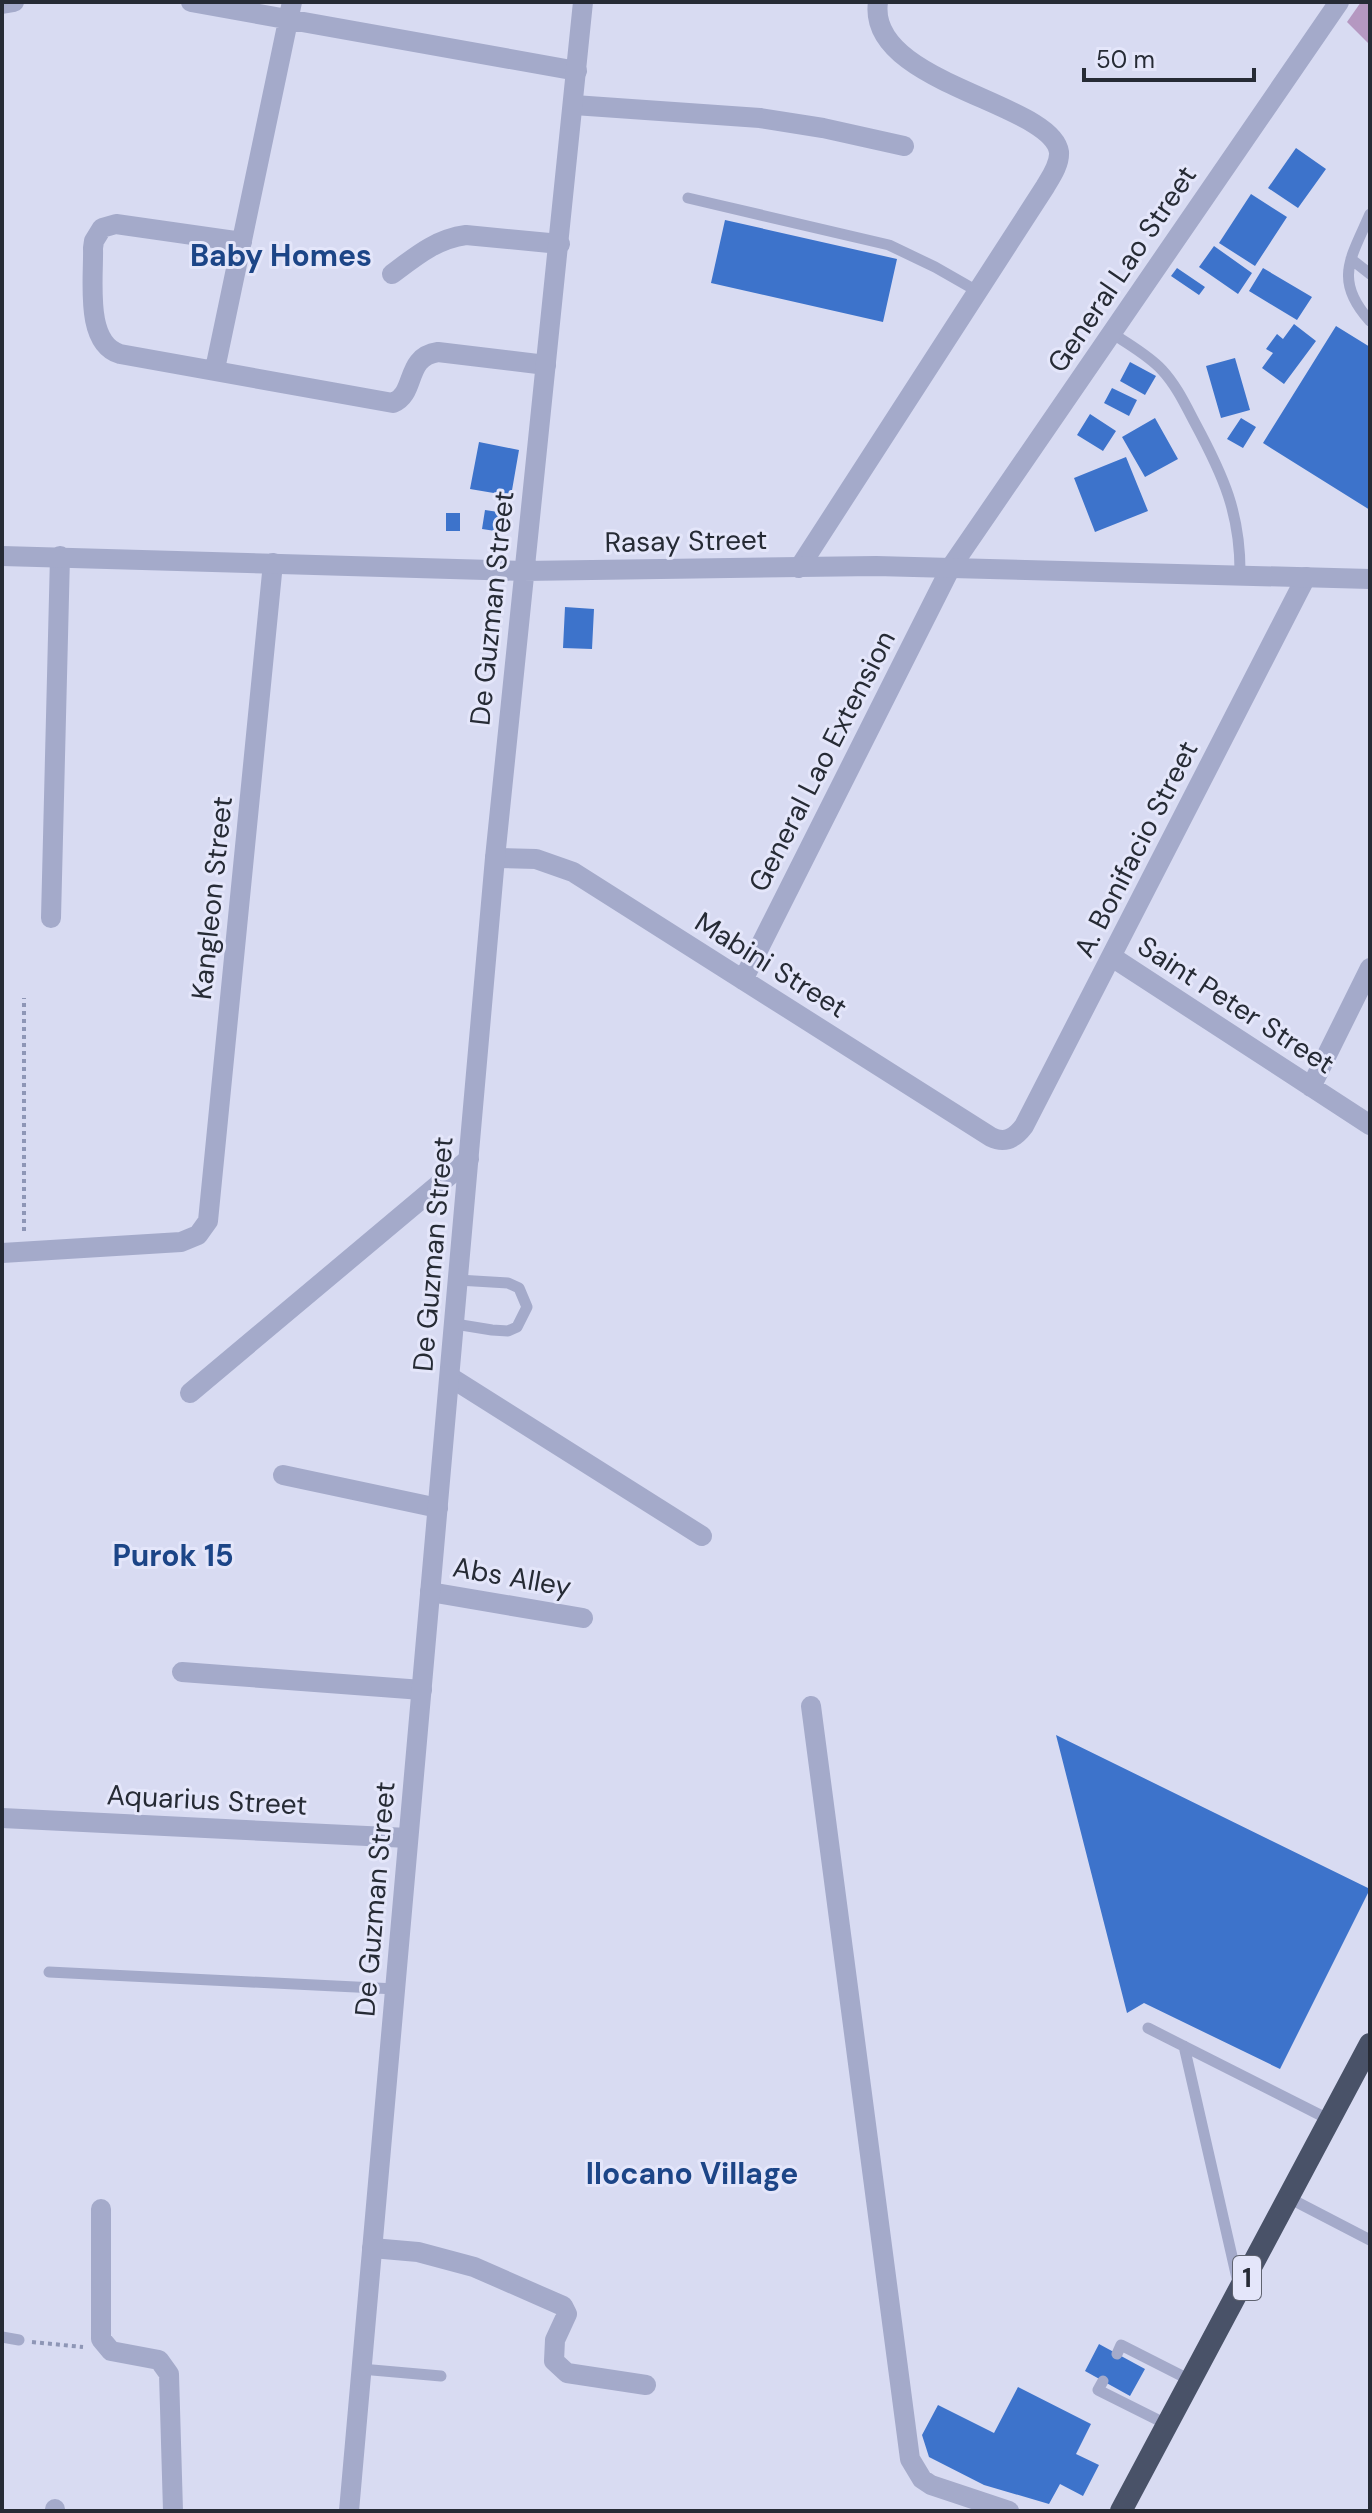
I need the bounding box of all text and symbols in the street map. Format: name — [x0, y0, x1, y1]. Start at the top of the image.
scale bar — [1084, 32, 1254, 82]
text: 50 m — [1096, 44, 1155, 75]
street label: General Lao Street — [1039, 158, 1205, 380]
district label: Baby Homes — [190, 236, 372, 275]
street label: De Guzman Street — [461, 489, 523, 727]
street label: Rasay Street — [604, 521, 768, 561]
street label: General Lao Extension — [740, 624, 904, 898]
street label: A. Bonifacio Street — [1065, 734, 1207, 964]
street label: Kangleon Street — [183, 794, 241, 1002]
street label: Mabini Street — [688, 904, 854, 1026]
street label: Saint Peter Street — [1131, 928, 1341, 1082]
street label: De Guzman Street — [404, 1135, 462, 1373]
district label: Purok 15 — [112, 1536, 234, 1575]
street label: Abs Alley — [450, 1548, 574, 1606]
street label: Aquarius Street — [106, 1776, 308, 1824]
street label: De Guzman Street — [346, 1780, 404, 2018]
district label: Ilocano Village — [586, 2154, 798, 2193]
road number: 1 — [1233, 2256, 1261, 2300]

